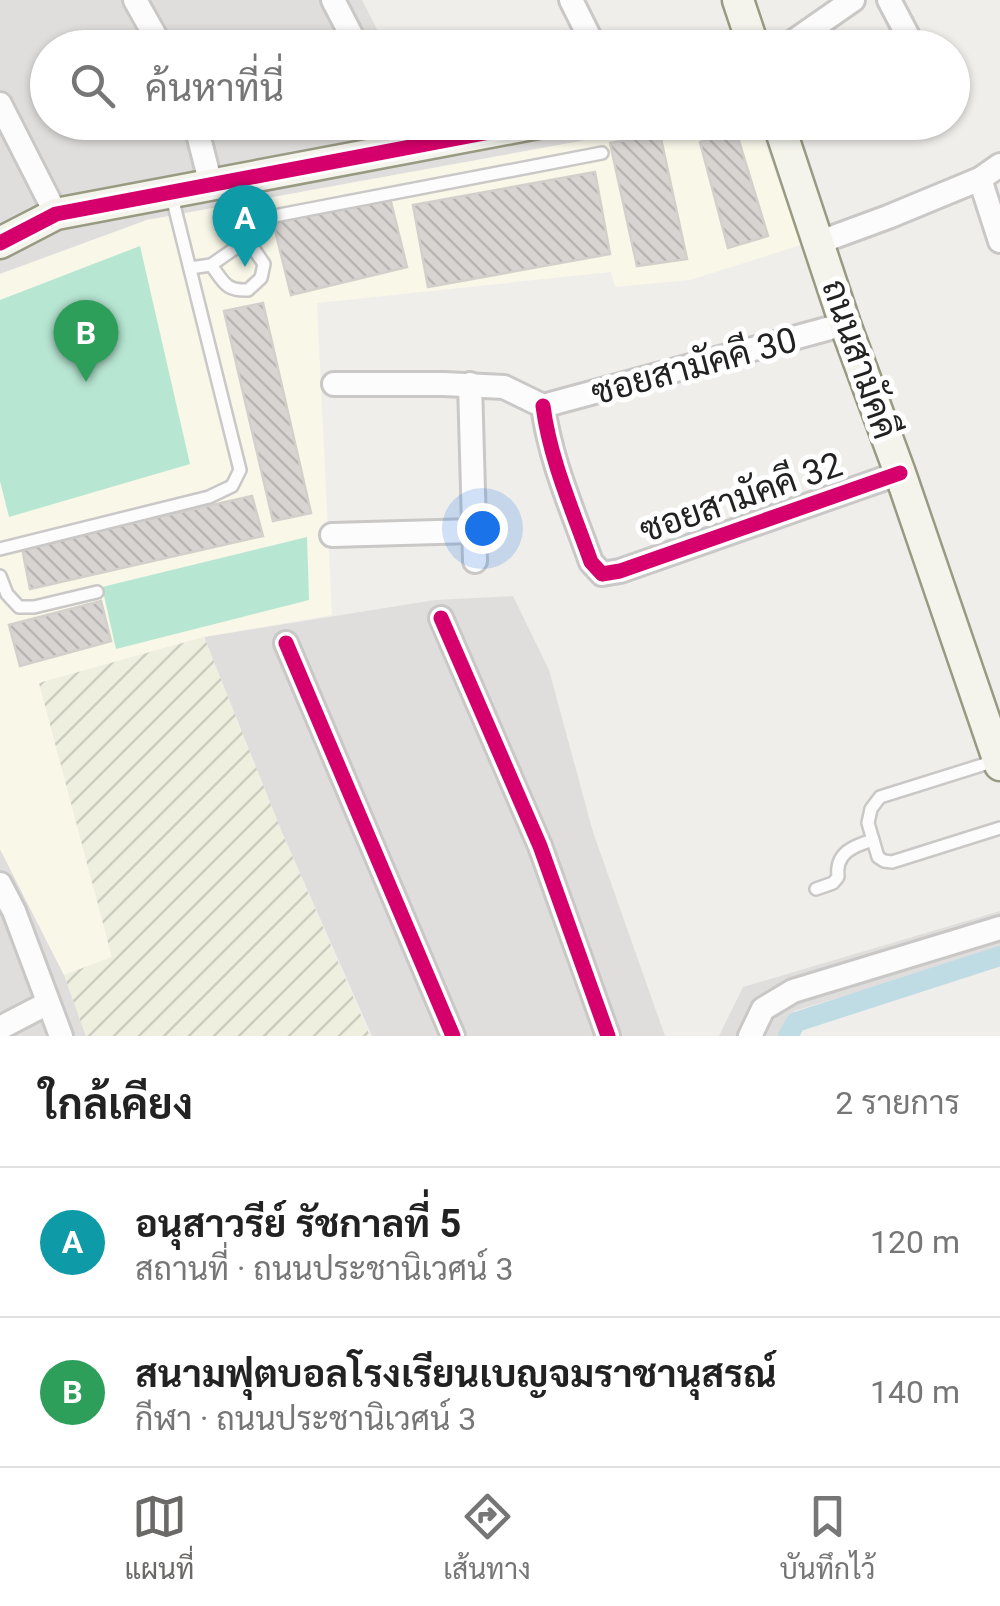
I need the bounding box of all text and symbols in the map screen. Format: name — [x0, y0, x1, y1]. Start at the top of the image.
search box — [30, 30, 970, 140]
icon: search — [65, 58, 120, 113]
text: ค้นหาที่นี่ — [145, 66, 284, 110]
pin: A — [212, 184, 278, 267]
street label: ถนนสามัคคี — [813, 273, 909, 444]
pin: B — [54, 300, 118, 382]
street label: ซอยสามัคคี 30 — [586, 316, 801, 414]
street label: ซอยสามัคคี 32 — [634, 441, 848, 551]
your location — [457, 503, 508, 554]
text: ใกล้เคียง — [40, 1080, 193, 1129]
text: 2 รายการ — [835, 1084, 960, 1122]
text: อนุสาวรีย์ รัชกาลที่ 5 — [135, 1202, 461, 1246]
text: A — [62, 1223, 83, 1261]
text: 120 m — [870, 1223, 960, 1261]
text: สถานที่ · ถนนประชานิเวศน์ 3 — [135, 1250, 513, 1288]
text: สนามฟุตบอลโรงเรียนเบญจมราชานุสรณ์ — [135, 1352, 777, 1396]
text: B — [62, 1373, 83, 1411]
text: 140 m — [870, 1373, 960, 1411]
text: กีฬา · ถนนประชานิเวศน์ 3 — [135, 1400, 476, 1438]
tab: แผนที่ — [124, 1489, 194, 1586]
tab: เส้นทาง — [443, 1489, 531, 1586]
tab: บันทึกไว้ — [780, 1489, 875, 1586]

